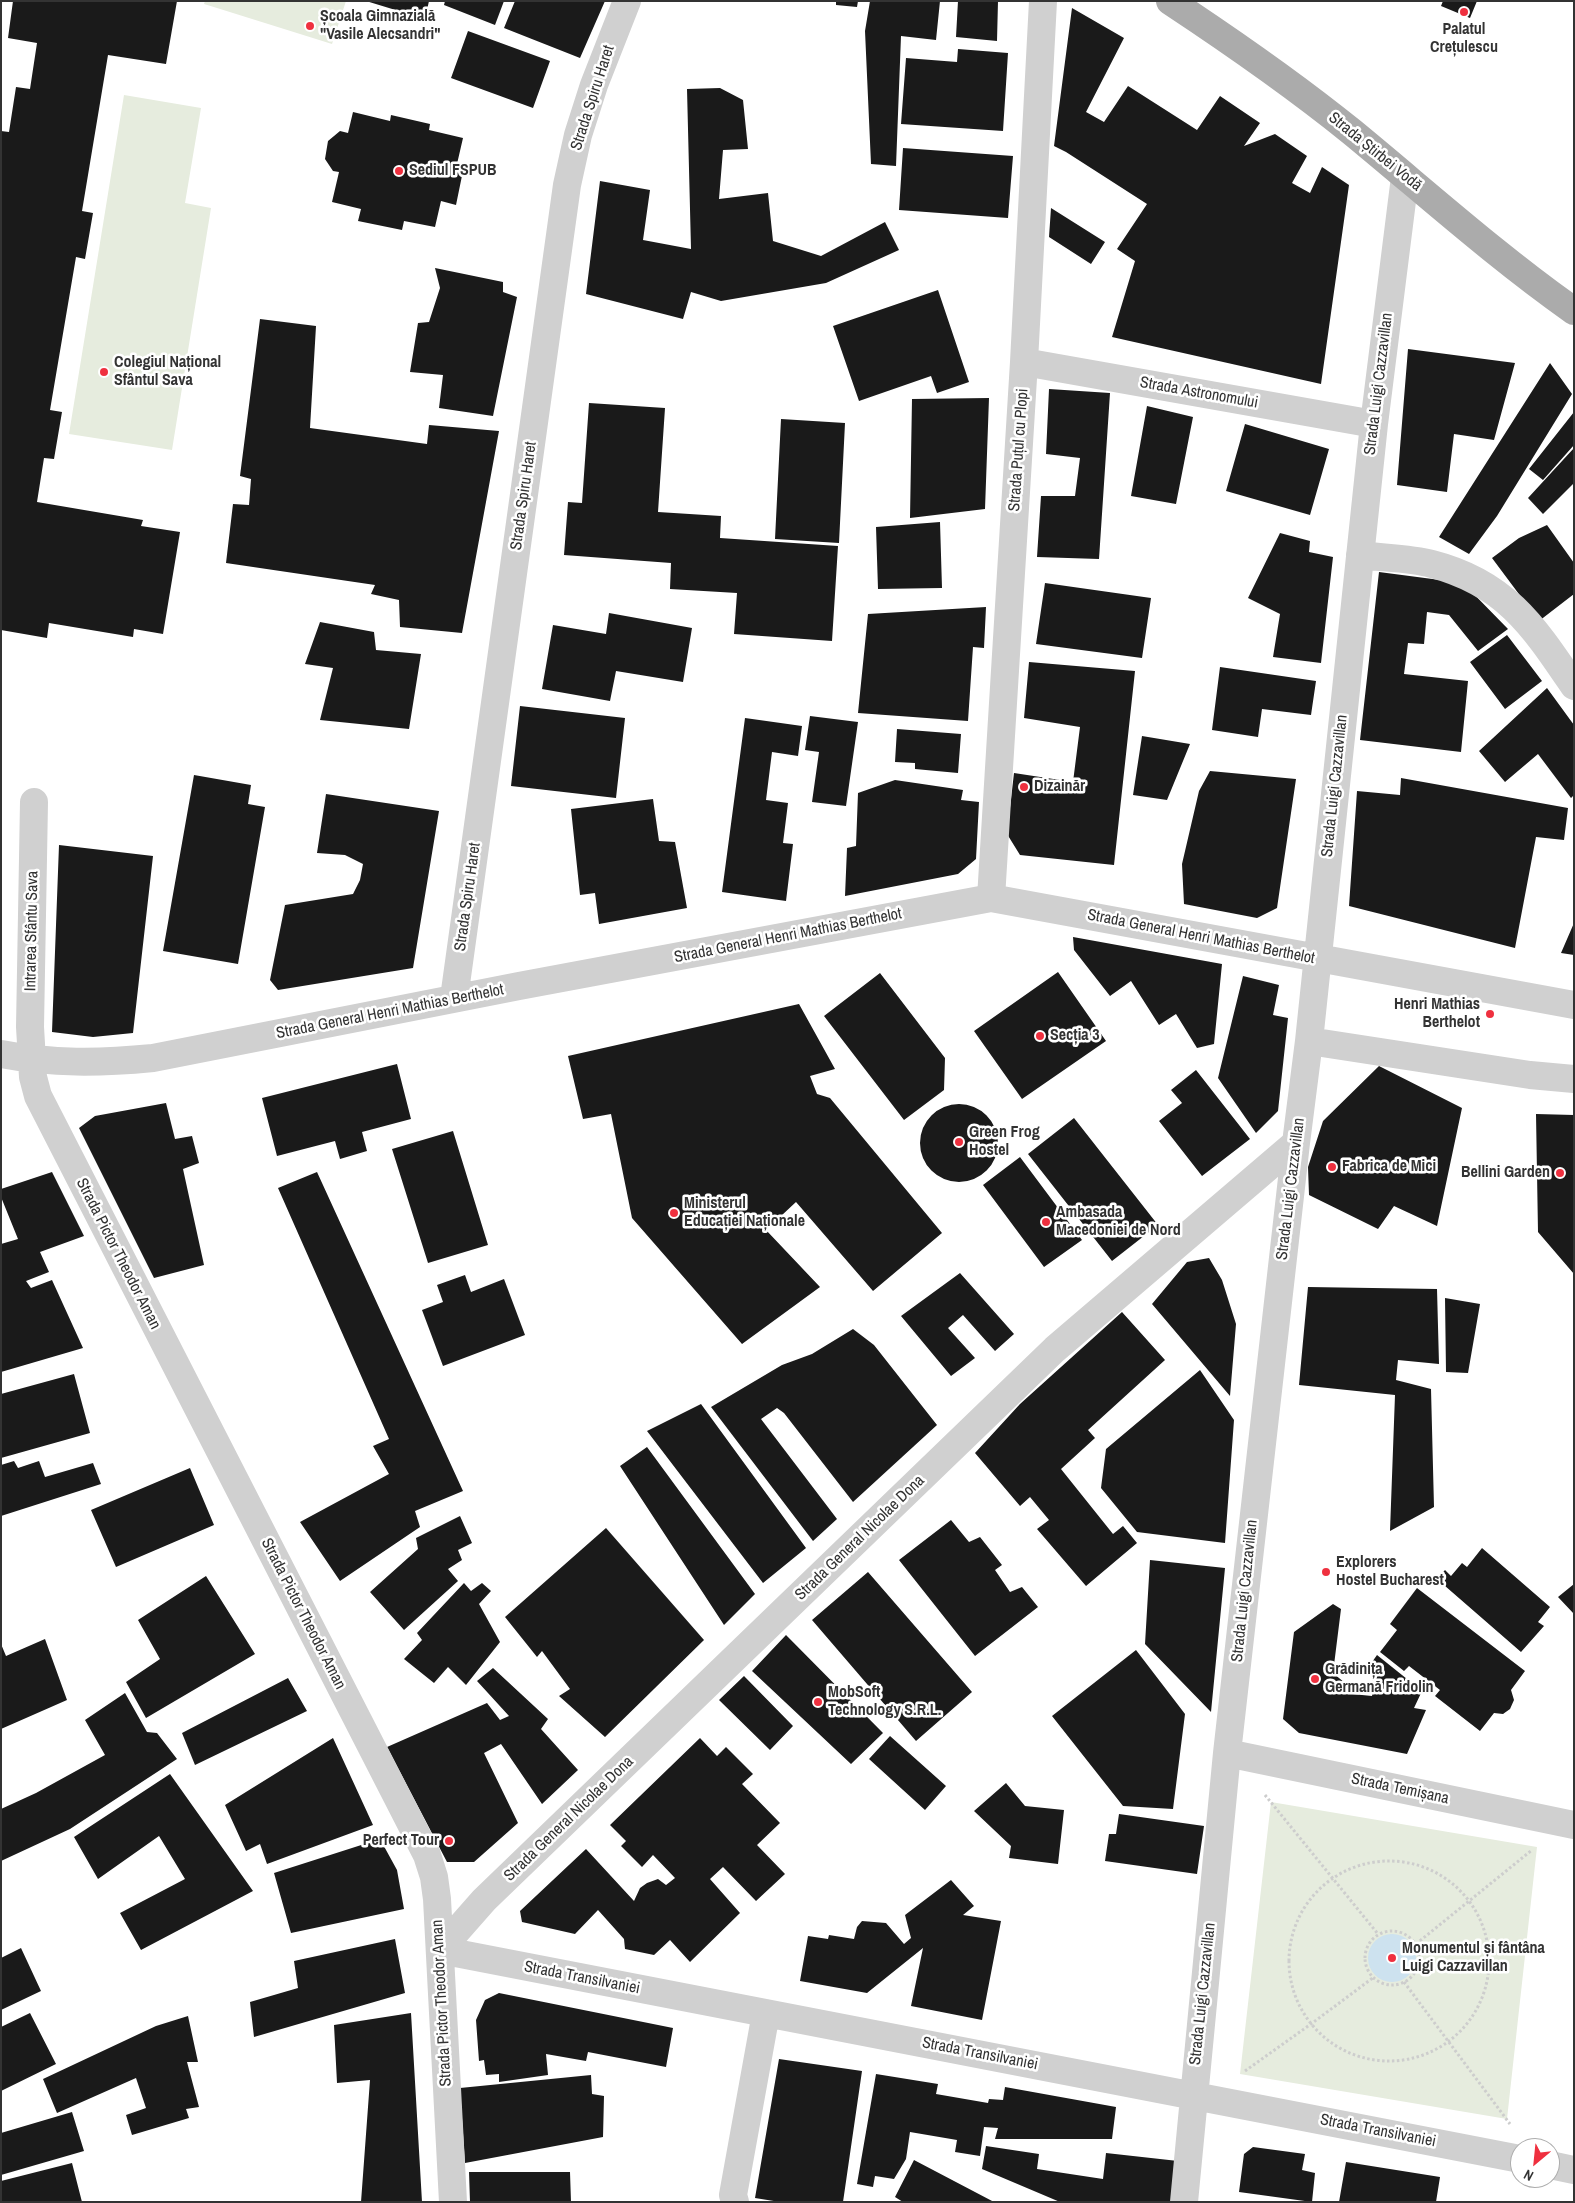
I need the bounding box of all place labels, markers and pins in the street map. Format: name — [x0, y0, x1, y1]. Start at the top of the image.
marker: Palatul Crețulescu — [1458, 6, 1470, 18]
place label: Școala Gimnazială "Vasile Alecsandri" — [320, 7, 440, 45]
marker: Școala Gimnazială "Vasile Alecsandri" — [304, 20, 316, 32]
place label: Palatul Crețulescu — [1430, 20, 1498, 58]
place label: Sediul FSPUB — [409, 161, 496, 181]
marker: Sediul FSPUB — [393, 165, 405, 177]
place label: Colegiul Național Sfântul Sava — [114, 353, 221, 391]
marker: Colegiul Național Sfântul Sava — [98, 366, 110, 378]
place label: Dizainăr — [1034, 777, 1085, 797]
marker: Dizainăr — [1018, 781, 1030, 793]
place label: Henri Mathias Berthelot — [1394, 995, 1480, 1033]
marker: Henri Mathias Berthelot — [1484, 1008, 1496, 1020]
place label: Secția 3 — [1050, 1026, 1100, 1046]
marker: Secția 3 — [1034, 1030, 1046, 1042]
place label: Green Frog Hostel — [969, 1123, 1040, 1161]
marker: Green Frog Hostel — [953, 1136, 965, 1148]
place label: Fabrica de Mici — [1342, 1157, 1436, 1177]
marker: Fabrica de Mici — [1326, 1161, 1338, 1173]
place label: Bellini Garden — [1461, 1163, 1550, 1183]
marker: Bellini Garden — [1554, 1167, 1566, 1179]
place label: Ministerul Educației Naționale — [684, 1194, 805, 1232]
place label: Ambasada Macedoniei de Nord — [1056, 1203, 1181, 1241]
marker: Ministerul Educației Naționale — [668, 1207, 680, 1219]
marker: Ambasada Macedoniei de Nord — [1040, 1216, 1052, 1228]
place label: Explorers Hostel Bucharest — [1336, 1553, 1444, 1591]
marker: Explorers Hostel Bucharest — [1320, 1566, 1332, 1578]
place label: Grădinița Germană Fridolin — [1325, 1660, 1434, 1698]
marker: Grădinița Germană Fridolin — [1309, 1673, 1321, 1685]
place label: MobSoft Technology S.R.L. — [828, 1683, 942, 1721]
marker: MobSoft Technology S.R.L. — [812, 1696, 824, 1708]
place label: Perfect Tour — [363, 1831, 439, 1851]
marker: Perfect Tour — [443, 1835, 455, 1847]
place label: Monumentul și fântâna Luigi Cazzavillan — [1402, 1939, 1545, 1977]
marker: Monumentul și fântâna Luigi Cazzavillan — [1386, 1952, 1398, 1964]

